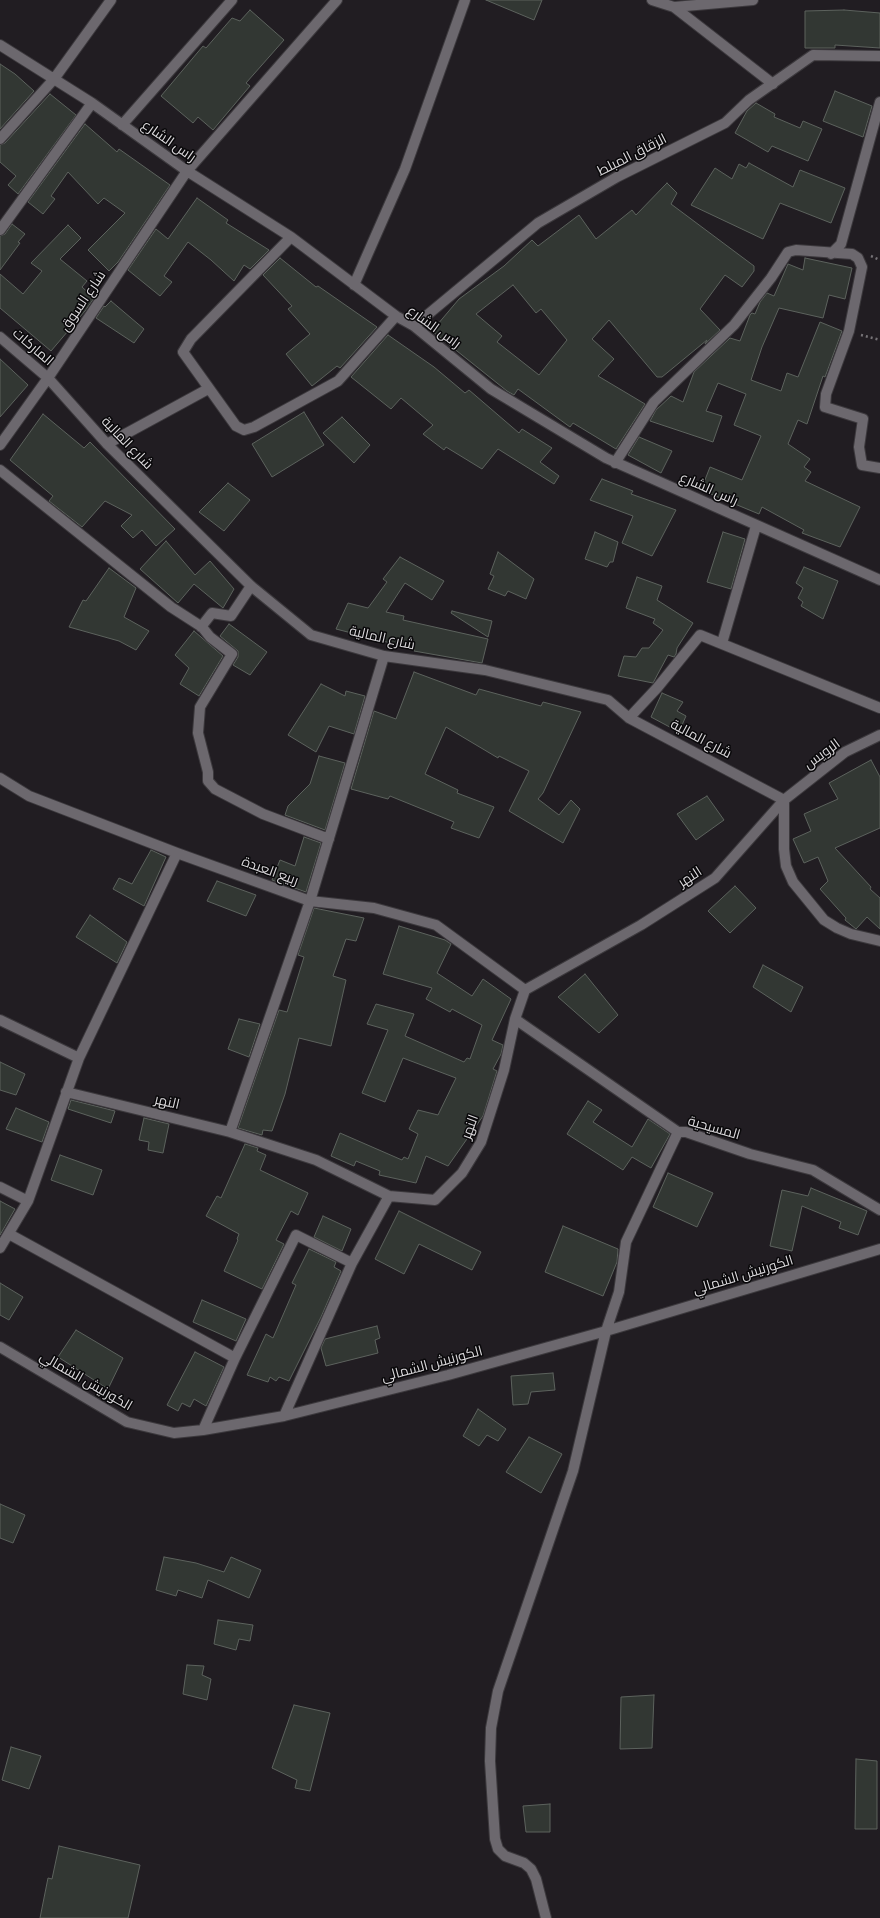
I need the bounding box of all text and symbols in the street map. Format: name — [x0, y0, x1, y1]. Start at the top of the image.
street label: راس الشارع — [139, 116, 199, 166]
street label: الزقاق المبلط — [594, 130, 670, 180]
street label: شارع السوق — [57, 267, 109, 335]
street label: راس الشارع — [404, 302, 464, 352]
street label: الماركات — [9, 325, 57, 369]
street label: شارع المالية — [98, 413, 156, 473]
street label: راس الشارع — [677, 469, 741, 509]
street label: شارع المالية — [347, 622, 417, 654]
street label: شارع المالية — [667, 716, 735, 762]
street label: الرويس — [801, 735, 843, 773]
street label: ربيع العبدة — [239, 853, 301, 889]
street label: النهر — [675, 863, 705, 891]
street label: النهر — [153, 1091, 181, 1113]
street label: النهر — [458, 1112, 482, 1142]
street label: المسيحية — [686, 1113, 742, 1143]
street label: الكورنيش الشمالي — [691, 1252, 795, 1298]
street label: الكورنيش الشمالي — [380, 1342, 484, 1386]
street label: الكورنيش الشمالي — [37, 1348, 135, 1414]

